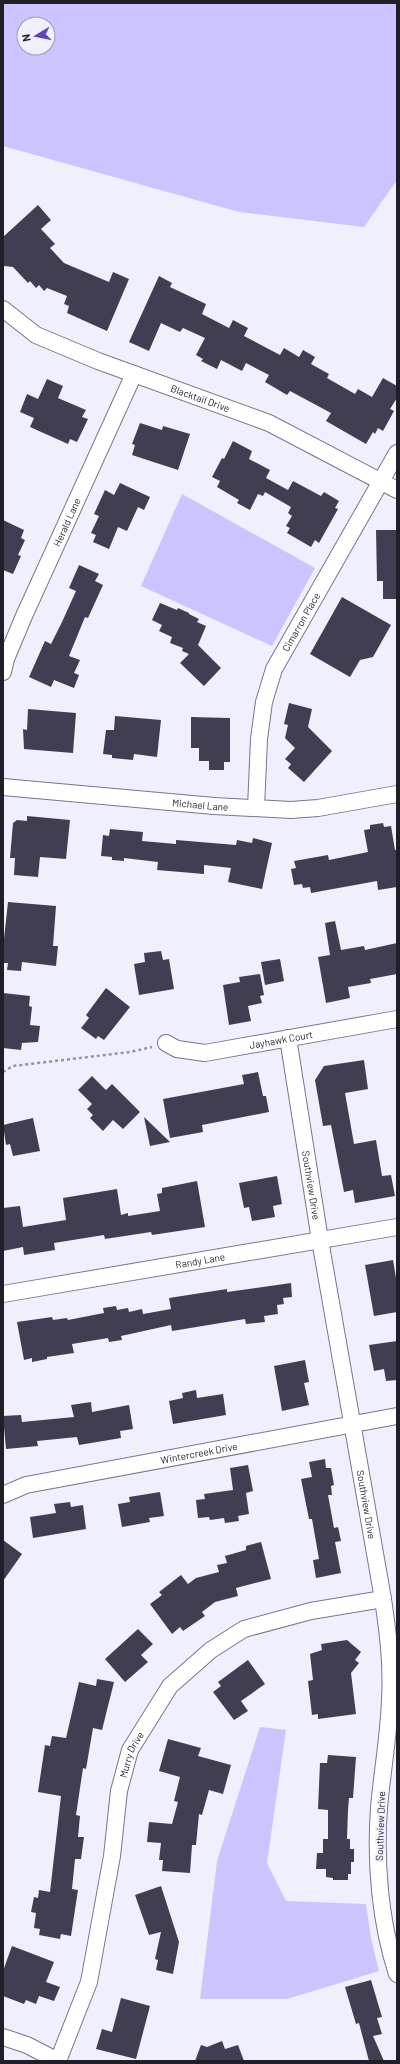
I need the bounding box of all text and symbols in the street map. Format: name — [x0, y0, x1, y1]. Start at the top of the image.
north arrow — [16, 16, 56, 56]
text: N — [19, 33, 33, 43]
street label: Blacktail Drive — [169, 382, 231, 414]
street label: Herald Lane — [50, 496, 83, 548]
street label: Cimarron Place — [279, 590, 322, 654]
street label: Michael Lane — [171, 796, 229, 813]
street label: Jayhawk Court — [248, 1028, 314, 1051]
street label: Southview Drive — [300, 1150, 323, 1221]
street label: Randy Lane — [174, 1250, 226, 1271]
street label: Wintercreek Drive — [160, 1440, 238, 1466]
street label: Southview Drive — [354, 1469, 378, 1540]
street label: Murry Drive — [117, 1729, 146, 1779]
street label: Southview Drive — [373, 1791, 387, 1861]

